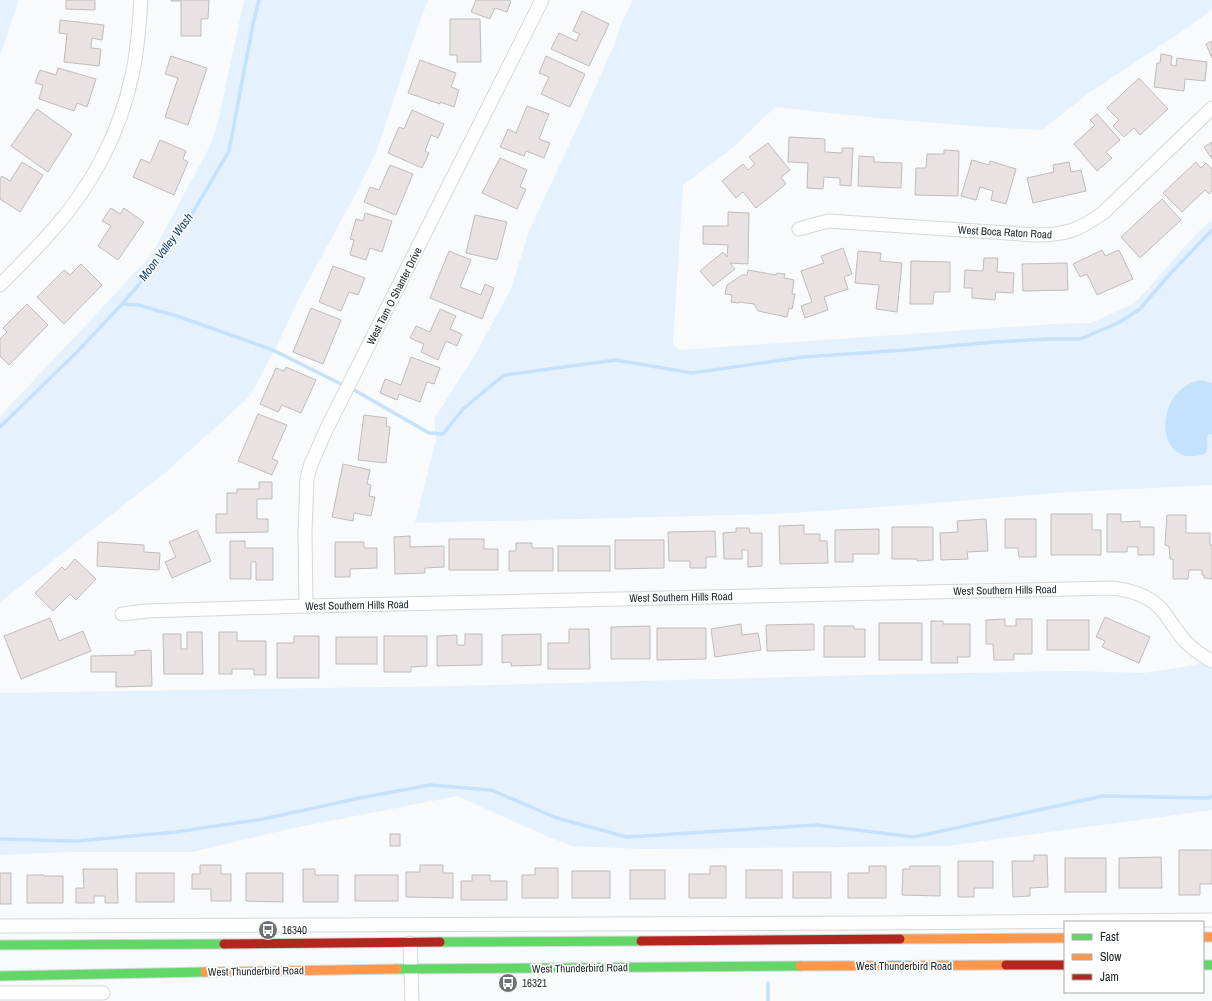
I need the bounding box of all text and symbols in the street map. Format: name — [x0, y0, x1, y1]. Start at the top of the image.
water label: Moon Valley Wash — [135, 210, 197, 284]
street label: West Boca Raton Road — [958, 223, 1052, 241]
street label: West Tam O Shanter Drive — [363, 245, 425, 347]
street label: West Southern Hills Road — [953, 582, 1057, 598]
street label: West Southern Hills Road — [629, 589, 733, 605]
street label: West Southern Hills Road — [305, 597, 409, 613]
bus stop icon: 16340 — [257, 919, 279, 941]
legend — [1064, 921, 1204, 993]
place label: 16340 — [282, 923, 307, 937]
text: Fast — [1100, 929, 1119, 945]
text: Slow — [1100, 949, 1122, 965]
street label: West Thunderbird Road — [856, 959, 952, 973]
street label: West Thunderbird Road — [532, 960, 628, 976]
street label: West Thunderbird Road — [208, 963, 304, 979]
text: Jam — [1100, 969, 1119, 985]
bus stop icon: 16321 — [497, 972, 519, 994]
place label: 16321 — [522, 976, 547, 990]

